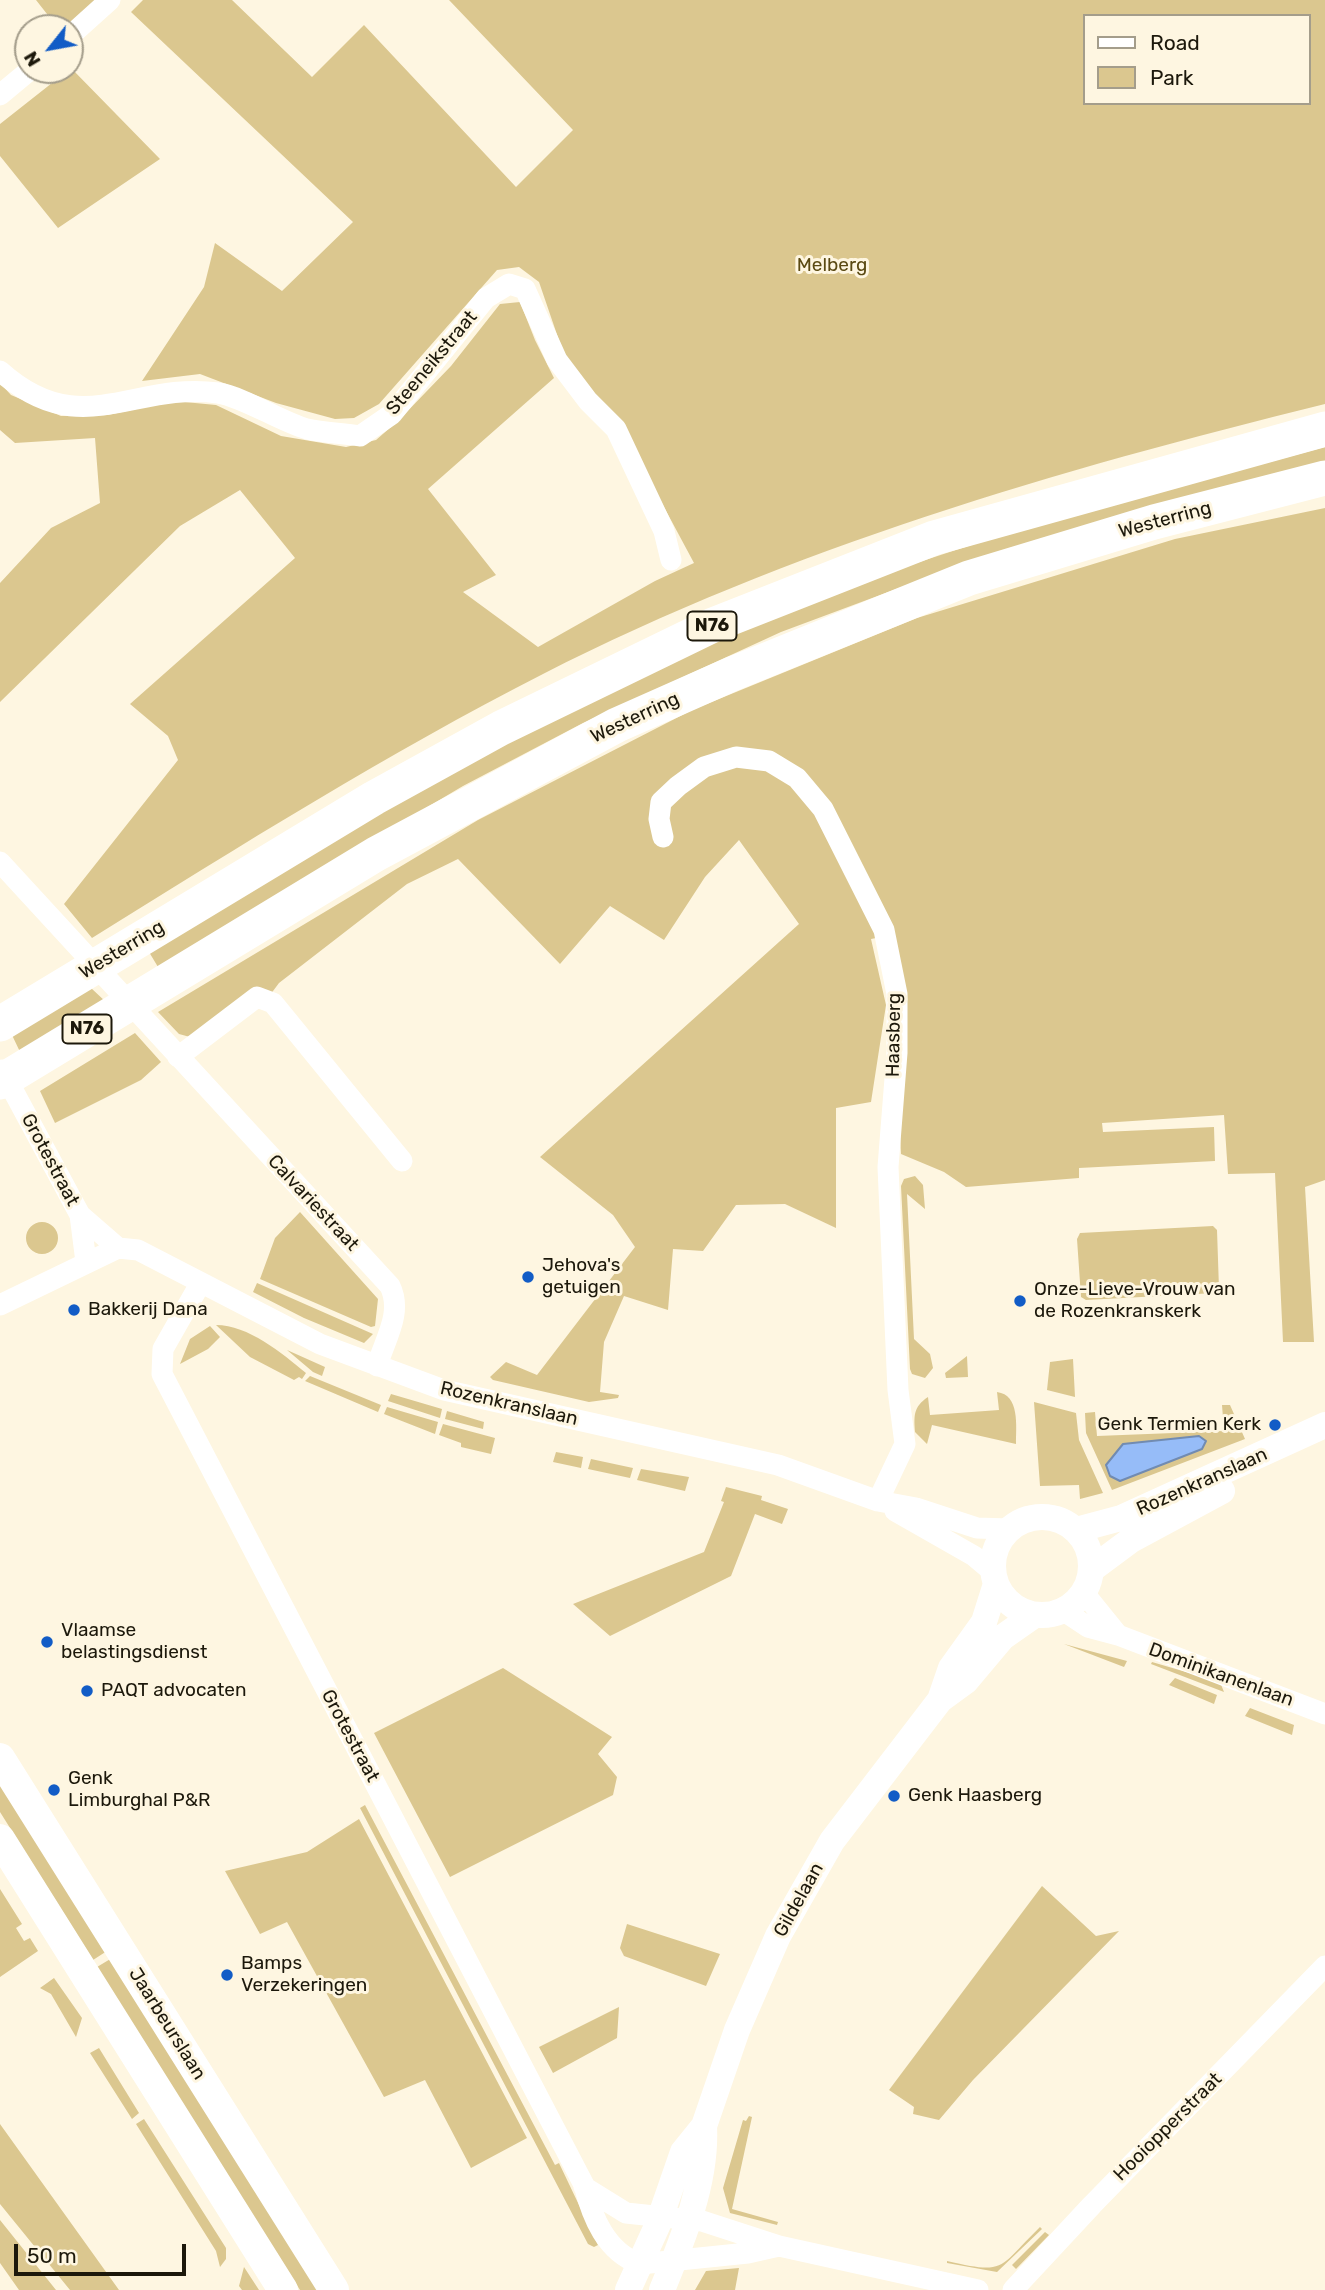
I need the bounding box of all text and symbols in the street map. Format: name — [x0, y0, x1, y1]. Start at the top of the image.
north arrow — [14, 14, 84, 84]
legend — [1084, 14, 1311, 105]
text: Road — [1150, 30, 1200, 55]
text: N — [19, 47, 46, 71]
text: Park — [1150, 65, 1194, 90]
park label: Melberg — [797, 255, 867, 277]
street label: Steeneikstraat — [382, 306, 482, 420]
street label: Westerring — [1116, 497, 1214, 543]
road number: N76 — [688, 612, 736, 640]
street label: Westerring — [587, 688, 683, 748]
street label: Westerring — [75, 916, 169, 984]
street label: Haasberg — [882, 993, 906, 1077]
road number: N76 — [62, 1014, 112, 1044]
street label: Grotestraat — [16, 1110, 84, 1210]
street label: Calvariestraat — [263, 1150, 363, 1256]
place label: Jehova's getuigen — [542, 1255, 621, 1299]
marker: Jehova's getuigen — [520, 1269, 536, 1285]
place label: Onze-Lieve-Vrouw van de Rozenkranskerk — [1034, 1279, 1236, 1323]
marker: Onze-Lieve-Vrouw van de Rozenkranskerk — [1012, 1293, 1028, 1309]
place label: Bakkerij Dana — [88, 1299, 208, 1321]
marker: Bakkerij Dana — [66, 1302, 82, 1318]
street label: Rozenkranslaan — [438, 1377, 580, 1431]
place label: Genk Termien Kerk — [1098, 1414, 1261, 1436]
marker: Genk Termien Kerk — [1267, 1417, 1283, 1433]
street label: Rozenkranslaan — [1133, 1443, 1271, 1521]
place label: Vlaamse belastingsdienst — [61, 1620, 207, 1664]
marker: Vlaamse belastingsdienst — [39, 1634, 55, 1650]
street label: Dominikanenlaan — [1145, 1638, 1297, 1712]
place label: PAQT advocaten — [101, 1680, 246, 1702]
marker: PAQT advocaten — [79, 1683, 95, 1699]
street label: Grotestraat — [316, 1686, 384, 1786]
place label: Genk Limburghal P&R — [68, 1768, 210, 1812]
marker: Genk Limburghal P&R — [46, 1782, 62, 1798]
place label: Genk Haasberg — [908, 1785, 1042, 1807]
marker: Genk Haasberg — [886, 1788, 902, 1804]
street label: Gildelaan — [769, 1859, 829, 1941]
place label: Bamps Verzekeringen — [241, 1953, 367, 1997]
street label: Jaarbeurslaan — [124, 1964, 210, 2084]
marker: Bamps Verzekeringen — [219, 1967, 235, 1983]
street label: Hooiopperstraat — [1109, 2068, 1227, 2186]
scale bar — [18, 2230, 189, 2274]
text: 50 m — [27, 2243, 77, 2268]

